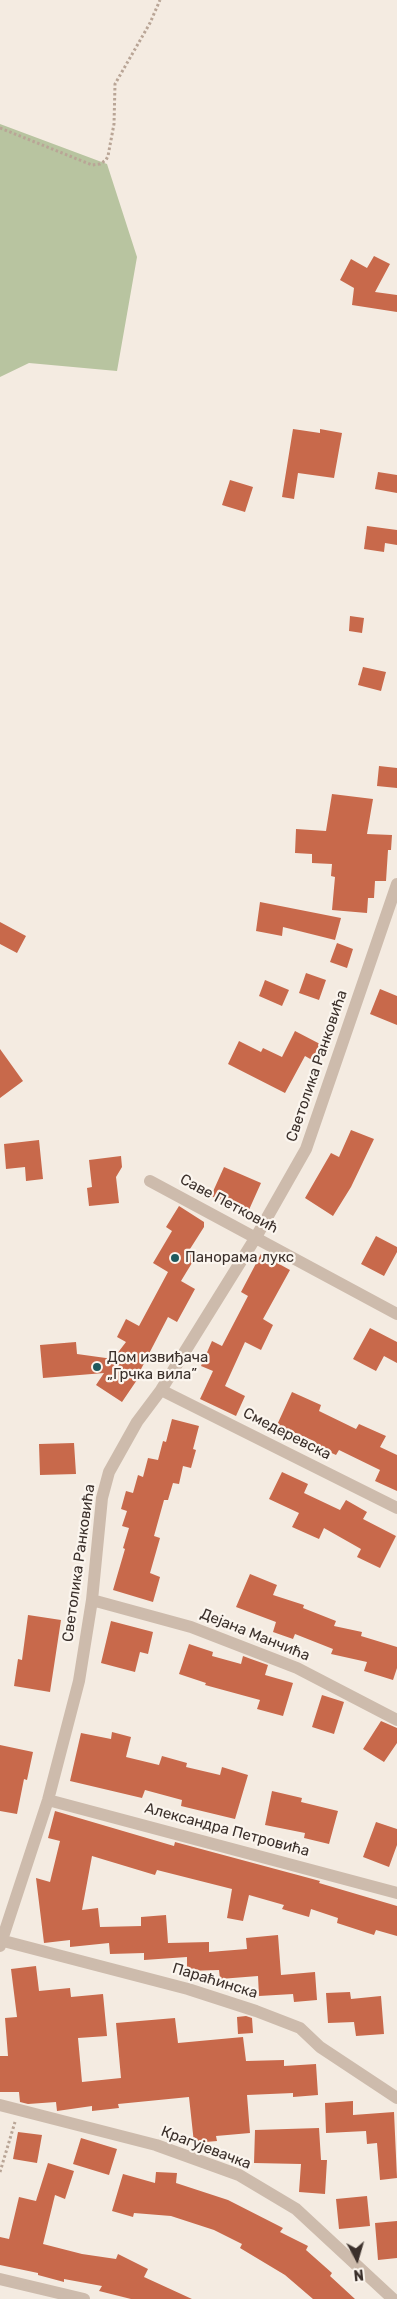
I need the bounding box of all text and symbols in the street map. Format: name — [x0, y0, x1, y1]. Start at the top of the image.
street label: Светолика Ранковића — [283, 988, 351, 1144]
street label: Саве Петковић — [177, 1171, 281, 1237]
place label: Панорама лукс — [185, 1249, 294, 1267]
marker: Панорама лукс — [169, 1252, 181, 1264]
place label: Дом извиђача „Грчка вила” — [107, 1349, 208, 1384]
marker: Дом извиђача „Грчка вила” — [91, 1361, 103, 1373]
street label: Смедеревска — [240, 1404, 334, 1464]
street label: Светолика Ранковића — [59, 1483, 99, 1643]
street label: Дејана Манчића — [198, 1605, 312, 1665]
street label: Александра Петровића — [143, 1799, 311, 1861]
street label: Параћинска — [170, 1959, 260, 2003]
street label: Крагујевачка — [158, 2123, 254, 2173]
north arrow — [332, 2234, 382, 2284]
text: N — [353, 2265, 365, 2283]

